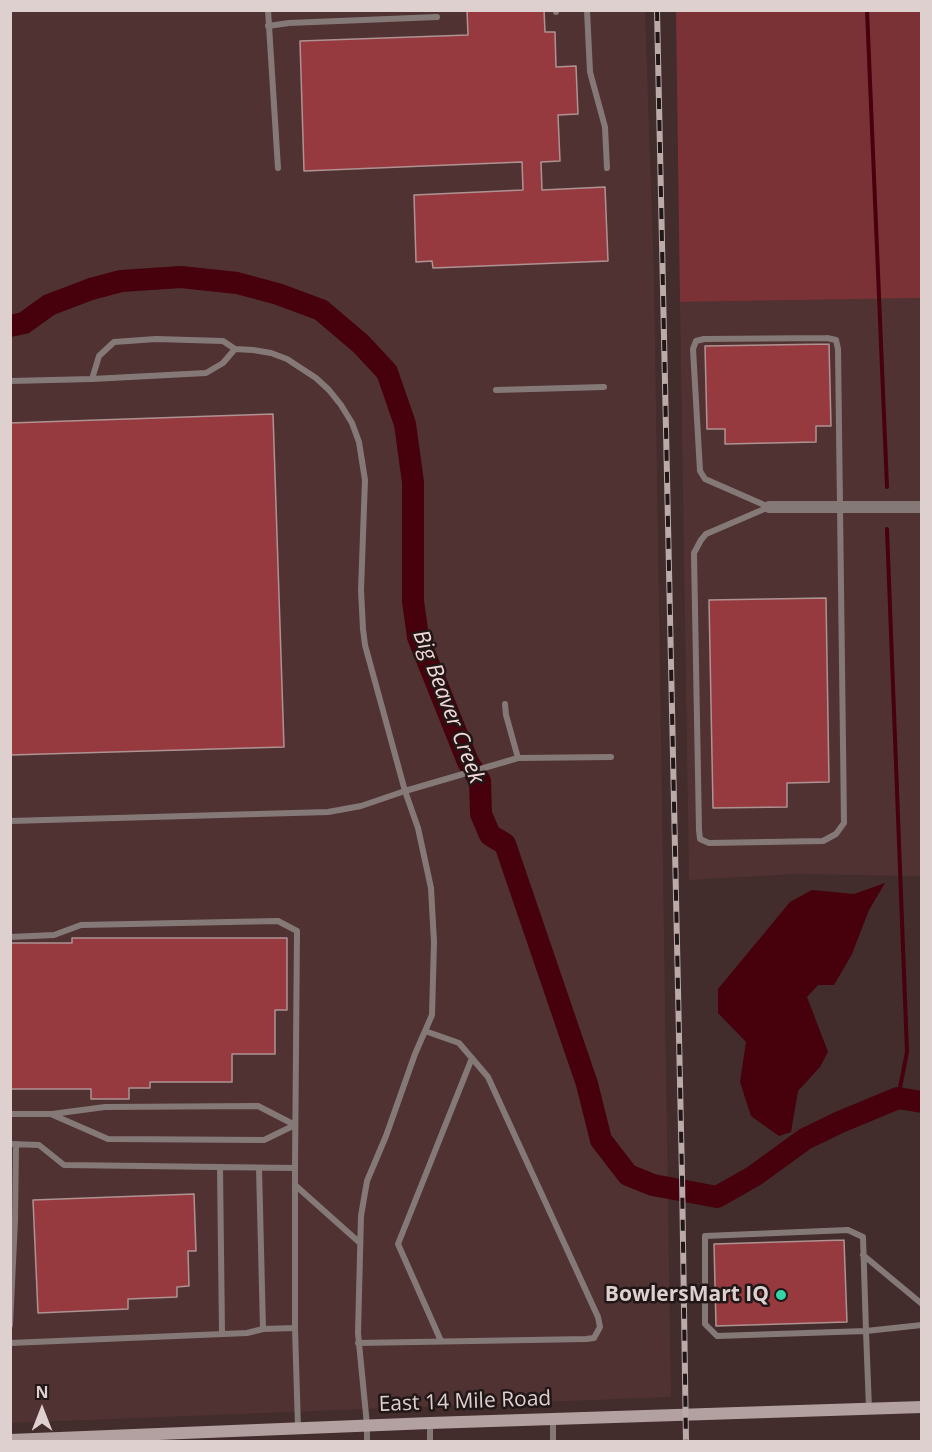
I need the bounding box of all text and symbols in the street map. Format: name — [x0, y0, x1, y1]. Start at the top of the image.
water label: Big Beaver Creek — [407, 627, 489, 787]
place label: BowlersMart IQ — [605, 1282, 769, 1308]
marker: BowlersMart IQ — [774, 1288, 788, 1302]
north arrow — [12, 1380, 72, 1440]
text: N — [35, 1381, 49, 1403]
street label: East 14 Mile Road — [378, 1386, 552, 1418]

